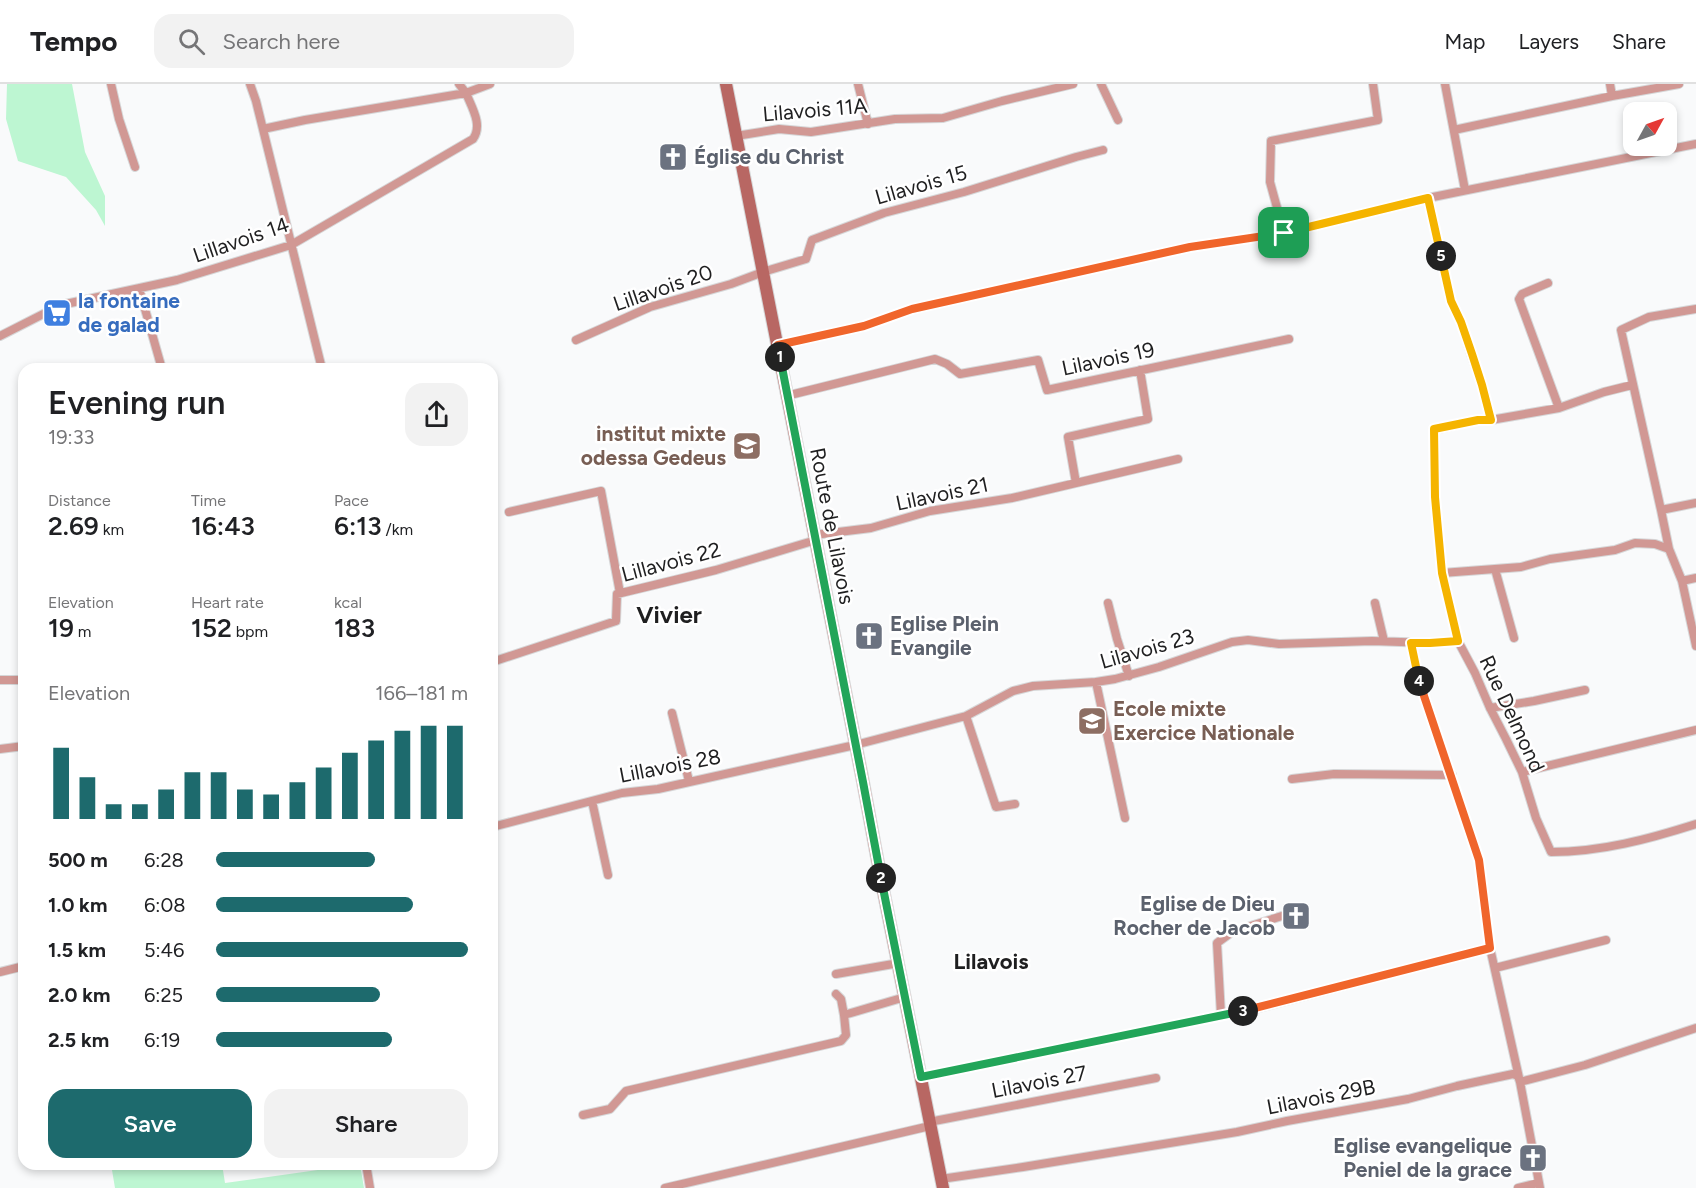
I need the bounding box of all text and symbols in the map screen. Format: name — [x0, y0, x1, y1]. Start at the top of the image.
search box — [154, 14, 574, 68]
text: Tempo — [30, 24, 118, 58]
icon: search — [175, 25, 208, 58]
text: Search here — [223, 28, 340, 55]
text: Map — [1445, 29, 1485, 54]
text: Layers — [1518, 29, 1579, 54]
text: Share — [1612, 29, 1666, 54]
street label: Lilavois 11A — [761, 92, 868, 127]
north arrow — [1623, 102, 1677, 156]
map controls — [1623, 102, 1677, 156]
church icon: Église du Christ — [657, 141, 689, 173]
place label: Église du Christ — [694, 144, 844, 169]
street label: Lilavois 15 — [872, 159, 970, 210]
pin — [1258, 207, 1309, 258]
street label: Lillavois 14 — [189, 211, 292, 268]
icon: arrive — [1267, 216, 1300, 249]
pin: 5 — [1426, 241, 1456, 271]
text: 5 — [1436, 246, 1446, 265]
street label: Lillavois 20 — [610, 259, 716, 316]
place label: la fontaine de galad — [78, 288, 180, 337]
supermarket icon: la fontaine de galad — [41, 297, 73, 329]
street label: Lilavois 19 — [1059, 336, 1157, 381]
pin: 1 — [765, 342, 795, 372]
text: 1 — [777, 347, 783, 366]
text: Evening run — [48, 383, 225, 422]
button: share — [405, 383, 468, 446]
place label: institut mixte odessa Gedeus — [581, 421, 726, 470]
text: 19:33 — [48, 425, 94, 449]
school or university icon: institut mixte odessa Gedeus — [731, 430, 763, 462]
street label: Route de Lilavois — [805, 445, 860, 606]
street label: Lilavois 21 — [893, 472, 991, 516]
text: Distance — [48, 491, 111, 510]
text: Time — [191, 491, 226, 510]
text: Pace — [334, 491, 369, 510]
text: 2.69 — [48, 510, 99, 542]
text: 16:43 — [191, 510, 255, 542]
text: 6:13 — [334, 510, 381, 542]
text: km — [99, 520, 124, 539]
text: /km — [381, 520, 413, 539]
street label: Lillavois 22 — [618, 536, 723, 587]
text: Elevation — [48, 593, 114, 612]
text: Heart rate — [191, 593, 264, 612]
text: kcal — [334, 593, 362, 612]
district label: Vivier — [636, 600, 702, 629]
place label: Eglise Plein Evangile — [890, 611, 999, 660]
text: 19 — [48, 612, 74, 644]
text: 152 — [191, 612, 232, 644]
text: 183 — [334, 612, 375, 644]
church icon: Eglise Plein Evangile — [853, 620, 885, 652]
text: m — [74, 622, 91, 641]
text: bpm — [232, 622, 268, 641]
street label: Lilavois 23 — [1097, 623, 1197, 674]
street label: Rue Delmond — [1474, 651, 1550, 776]
pin: 4 — [1404, 666, 1434, 696]
text: 4 — [1414, 671, 1424, 690]
text: Elevation — [48, 681, 130, 705]
text: 166–181 m — [375, 681, 468, 705]
place label: Ecole mixte Exercice Nationale — [1113, 696, 1295, 745]
school or university icon: Ecole mixte Exercice Nationale — [1076, 705, 1108, 737]
street label: Lillavois 28 — [617, 743, 723, 788]
text: 500 m — [48, 848, 108, 872]
text: 6:28 — [144, 848, 184, 872]
pin: 2 — [866, 863, 896, 893]
text: 2 — [876, 868, 886, 887]
place label: Eglise de Dieu Rocher de Jacob — [1113, 891, 1275, 940]
text: 1.0 km — [48, 893, 107, 917]
text: 6:08 — [144, 893, 185, 917]
church icon: Eglise de Dieu Rocher de Jacob — [1280, 900, 1312, 932]
text: 1.5 km — [48, 938, 106, 962]
text: 5:46 — [144, 938, 184, 962]
district label: Lilavois — [953, 948, 1029, 975]
text: 2.0 km — [48, 983, 110, 1007]
text: 6:25 — [144, 983, 183, 1007]
pin: 3 — [1228, 996, 1258, 1026]
text: 3 — [1239, 1001, 1247, 1020]
text: 2.5 km — [48, 1028, 109, 1052]
text: 6:19 — [144, 1028, 180, 1052]
street label: Lilavois 27 — [989, 1060, 1089, 1103]
street label: Lilavois 29B — [1264, 1074, 1377, 1119]
button: Save — [48, 1089, 252, 1158]
button: Share — [264, 1089, 468, 1158]
place label: Eglise evangelique Peniel de la grace — [1333, 1133, 1512, 1182]
church icon: Eglise evangelique Peniel de la grace — [1517, 1142, 1549, 1174]

